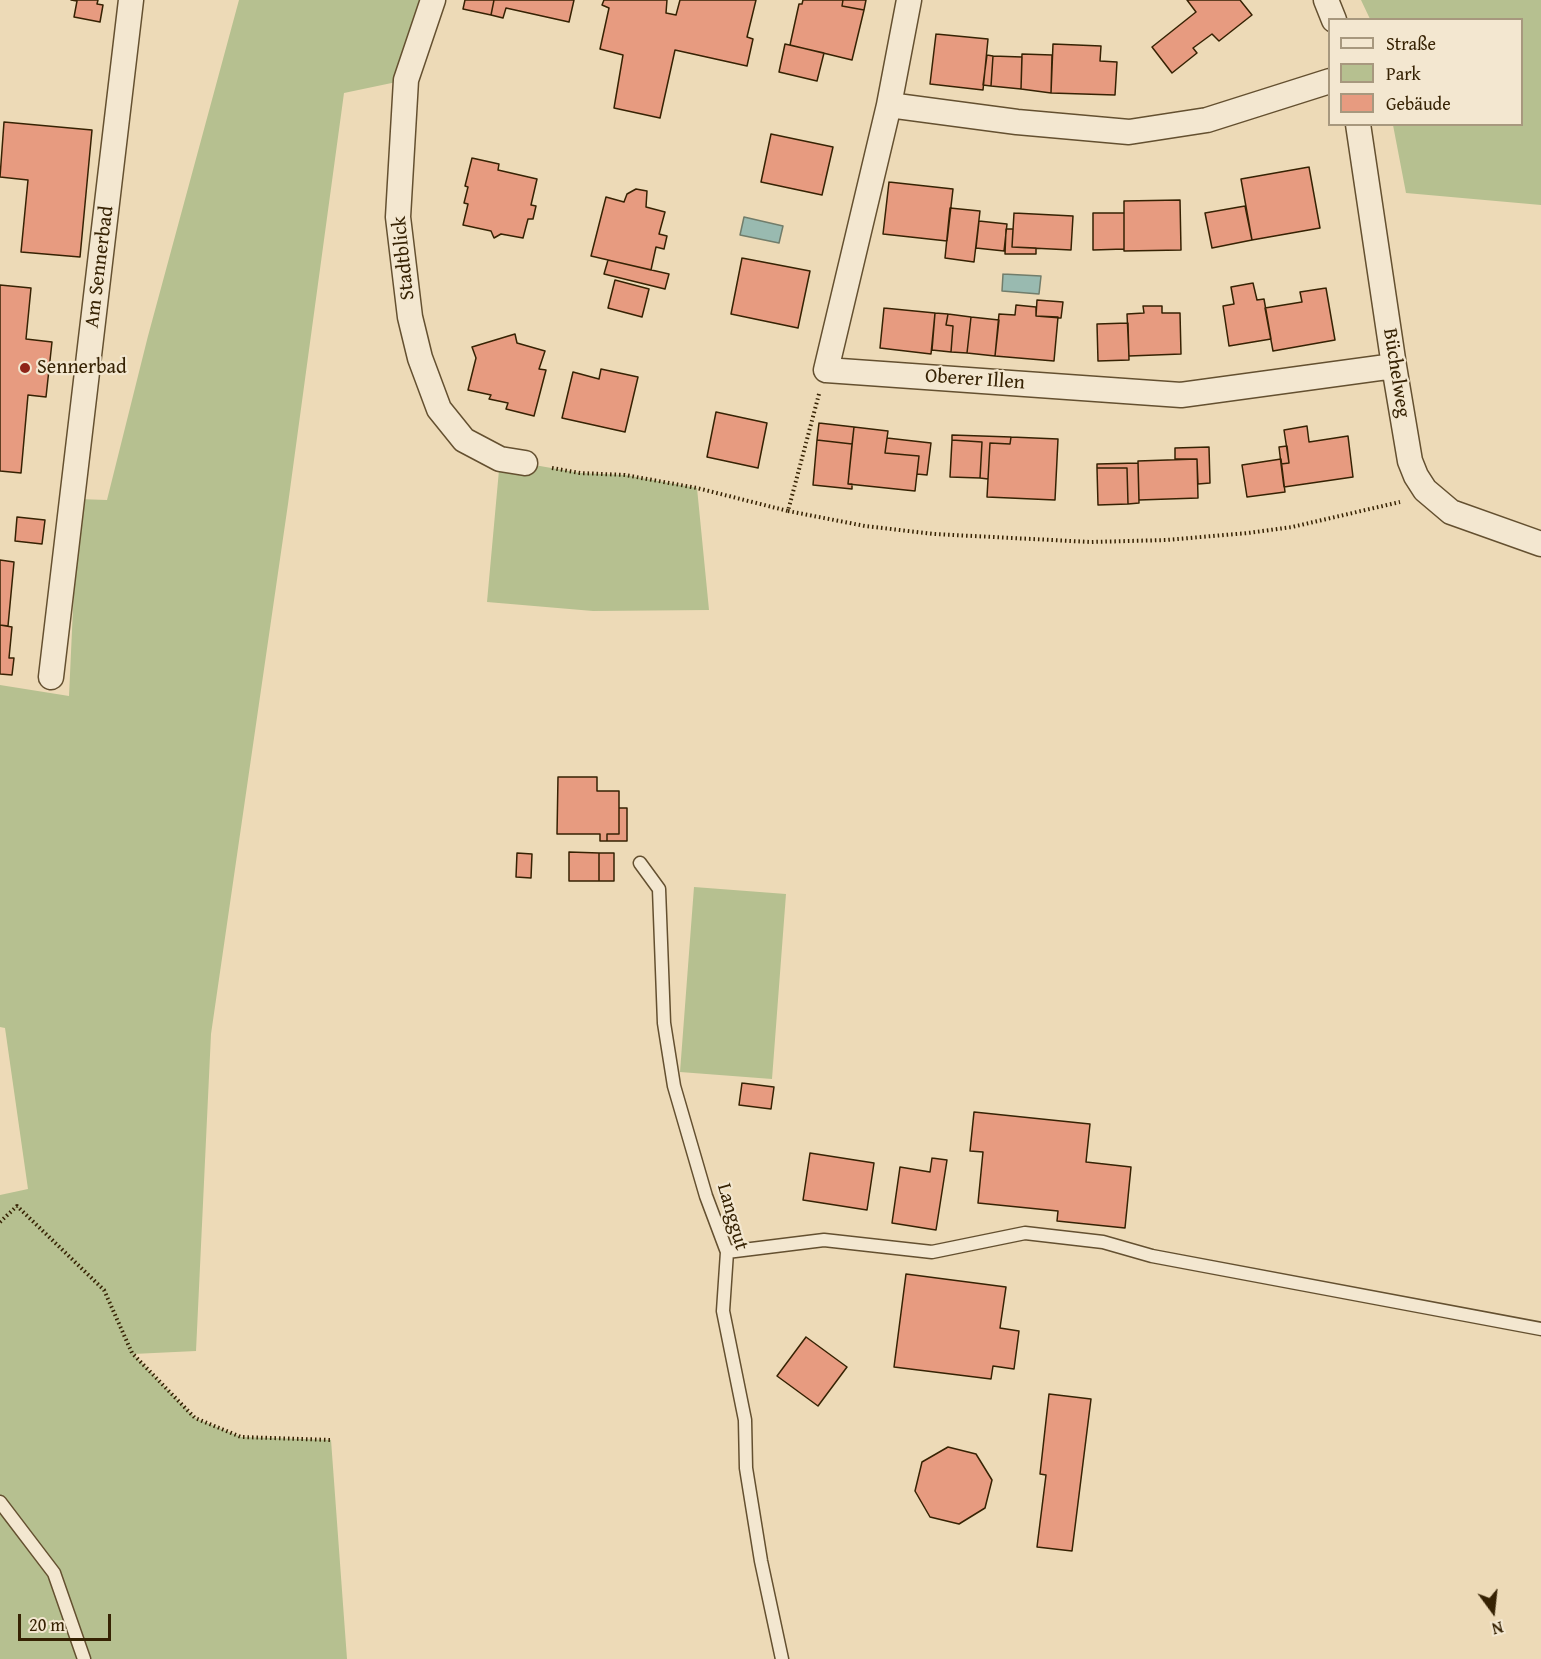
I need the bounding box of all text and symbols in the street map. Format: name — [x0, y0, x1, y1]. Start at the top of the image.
legend — [1328, 18, 1523, 126]
text: Straße — [1386, 30, 1436, 57]
text: Park — [1386, 60, 1421, 87]
text: Gebäude — [1386, 90, 1451, 117]
street label: Am Sennerbad — [81, 205, 119, 329]
street label: Stadtblick — [388, 215, 420, 301]
street label: Büchelweg — [1377, 327, 1415, 419]
place label: Sennerbad — [37, 356, 127, 380]
marker: Sennerbad — [18, 361, 32, 375]
street label: Oberer Illen — [924, 365, 1026, 395]
street label: Langgut — [711, 1181, 753, 1253]
north arrow — [1463, 1581, 1523, 1641]
scale bar — [21, 1602, 114, 1640]
text: 20 m — [29, 1611, 65, 1638]
text: N — [1489, 1615, 1506, 1641]

